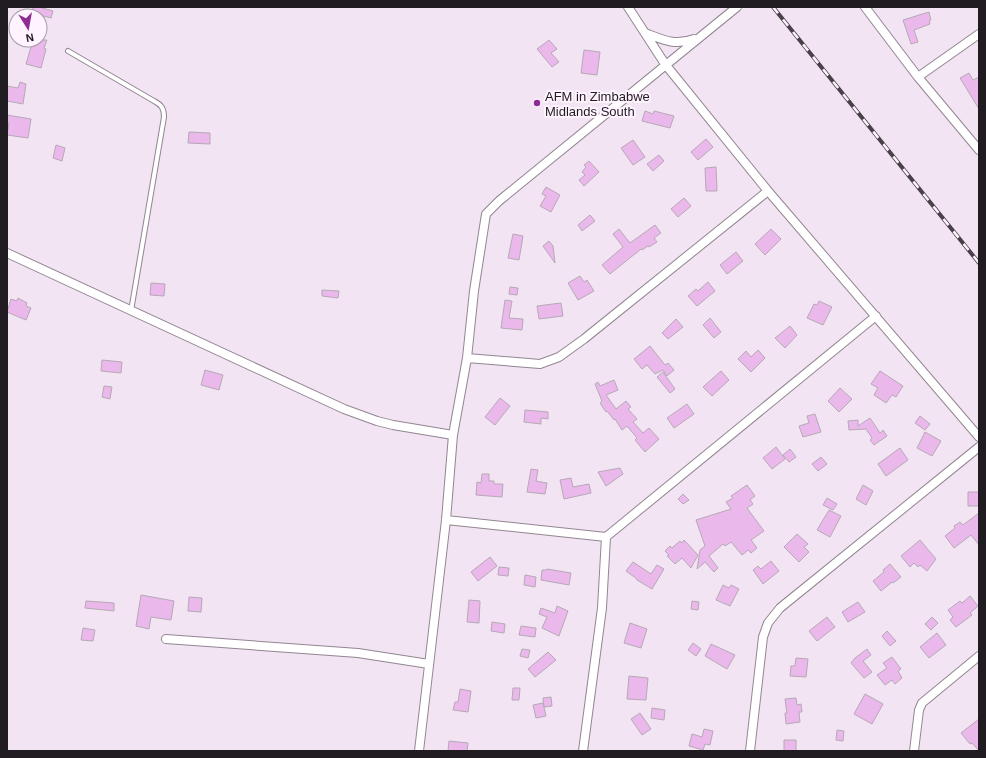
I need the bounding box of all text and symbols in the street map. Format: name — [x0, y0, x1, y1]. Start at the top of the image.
north arrow — [8, 8, 48, 48]
text: N — [25, 31, 35, 44]
place label: AFM in Zimbabwe Midlands South — [545, 89, 650, 119]
marker: AFM in Zimbabwe Midlands South — [532, 98, 542, 108]

